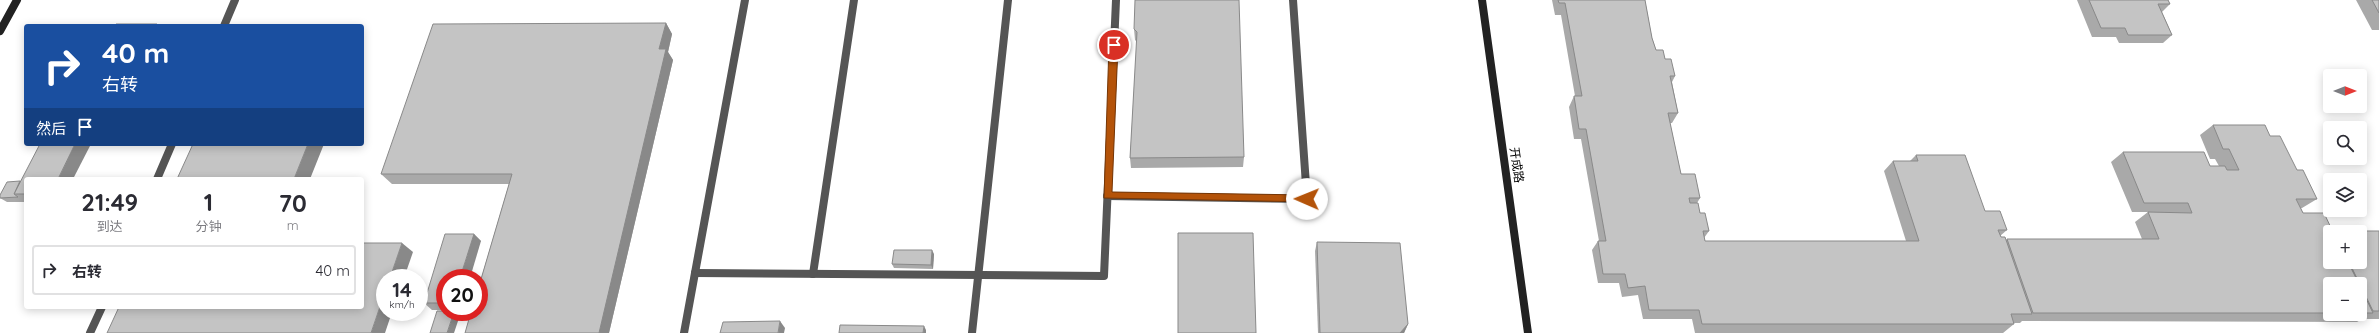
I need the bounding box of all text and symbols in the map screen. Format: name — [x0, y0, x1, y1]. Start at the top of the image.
pin — [1097, 28, 1131, 62]
icon: arrive — [1103, 34, 1125, 56]
text: 40 m — [102, 35, 169, 70]
icon: right — [36, 40, 88, 92]
north arrow — [2323, 69, 2367, 113]
map controls — [2323, 69, 2367, 321]
text: 右转 — [102, 73, 138, 96]
icon: arrive — [74, 116, 96, 138]
text: 然后 — [36, 119, 66, 138]
button: search — [2323, 121, 2367, 165]
street label: 开成路 — [1507, 146, 1527, 184]
button: layers — [2323, 173, 2367, 217]
position arrow — [1286, 178, 1328, 220]
text: 21:49 — [81, 187, 138, 217]
text: 1 — [204, 187, 213, 217]
text: 70 — [279, 188, 307, 218]
text: m — [287, 217, 299, 233]
text: 到达 — [97, 218, 123, 234]
text: 分钟 — [195, 218, 221, 234]
button: + — [2323, 225, 2367, 269]
icon: right — [38, 259, 60, 281]
text: 40 m — [315, 261, 350, 280]
text: 右转 — [72, 262, 102, 281]
speed limit sign: 20 — [436, 269, 488, 321]
text: 14 — [392, 277, 412, 302]
button: − — [2323, 277, 2367, 321]
text: km/h — [389, 298, 415, 311]

